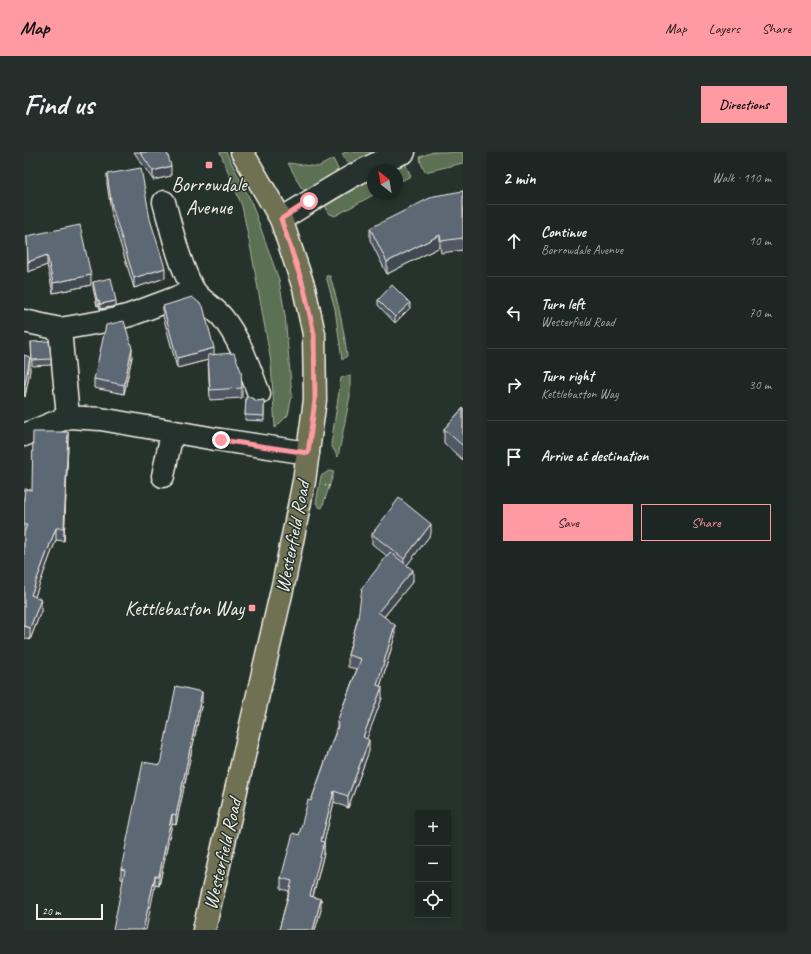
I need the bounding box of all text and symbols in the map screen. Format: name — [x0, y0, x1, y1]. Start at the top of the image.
text: Map — [20, 16, 50, 40]
text: Map — [665, 20, 687, 37]
text: Layers — [709, 20, 740, 37]
text: Share — [762, 20, 791, 37]
button: Directions — [701, 86, 787, 123]
text: Find us — [24, 87, 94, 122]
marker: Borrowdale Avenue — [204, 160, 214, 170]
north arrow — [367, 164, 403, 200]
text: 2 min — [503, 168, 536, 189]
text: Walk · 110 m — [712, 170, 771, 186]
place label: Borrowdale Avenue — [171, 172, 248, 220]
route start — [300, 192, 318, 210]
text: Continue — [541, 223, 586, 242]
icon: ahead — [503, 230, 525, 252]
text: 10 m — [749, 233, 771, 249]
text: Borrowdale Avenue — [541, 242, 623, 258]
text: Turn left — [541, 295, 584, 314]
icon: left — [503, 302, 525, 324]
text: 70 m — [749, 305, 771, 321]
text: Westerfield Road — [541, 314, 615, 330]
text: Turn right — [541, 367, 594, 386]
icon: right — [503, 374, 525, 396]
text: 30 m — [749, 377, 771, 393]
text: Kettlebaston Way — [541, 386, 619, 402]
route end — [212, 431, 230, 449]
icon: arrive — [503, 446, 525, 468]
text: Arrive at destination — [541, 447, 648, 466]
street label: Westerfield Road — [269, 476, 316, 595]
button: Save — [503, 504, 633, 541]
button: Share — [641, 504, 771, 541]
place label: Kettlebaston Way — [125, 596, 245, 621]
marker: Kettlebaston Way — [247, 603, 257, 613]
street label: Westerfield Road — [198, 793, 248, 912]
map controls — [415, 810, 451, 918]
button: + — [415, 810, 451, 846]
button: − — [415, 846, 451, 882]
button: locate — [415, 882, 451, 918]
scale bar — [36, 902, 103, 921]
text: 20 m — [42, 904, 61, 918]

